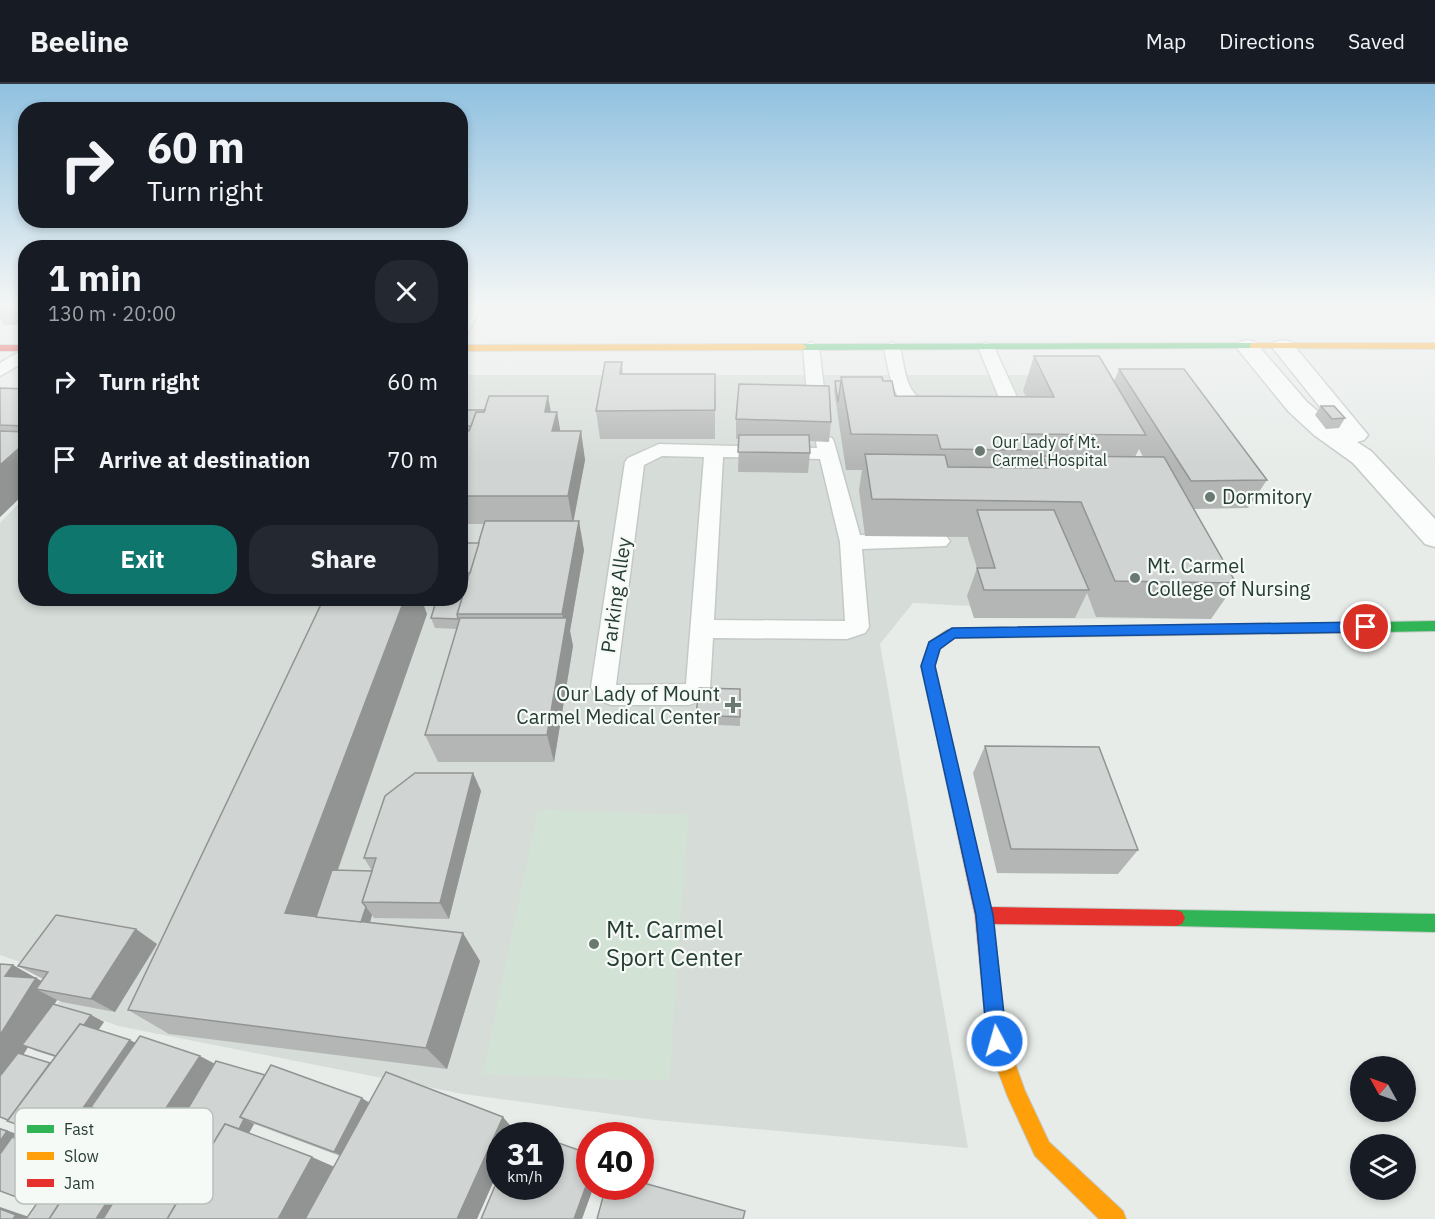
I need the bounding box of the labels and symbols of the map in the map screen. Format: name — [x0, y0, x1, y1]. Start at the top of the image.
place label: Our Lady of Mt. Carmel Hospital — [992, 432, 1107, 470]
marker: Our Lady of Mt. Carmel Hospital — [973, 444, 987, 458]
place label: Dormitory — [1222, 483, 1312, 510]
marker: Dormitory — [1203, 490, 1217, 504]
street label: Parking Alley — [594, 535, 637, 655]
place label: Mt. Carmel College of Nursing — [1147, 552, 1311, 602]
marker: Mt. Carmel College of Nursing — [1128, 571, 1142, 585]
pin — [1340, 601, 1391, 652]
place label: Our Lady of Mount Carmel Medical Center — [516, 680, 720, 730]
marker: Our Lady of Mount Carmel Medical Center — [724, 696, 742, 714]
place label: Mt. Carmel Sport Center — [606, 913, 743, 973]
marker: Mt. Carmel Sport Center — [587, 937, 601, 951]
position arrow — [965, 1009, 1029, 1073]
north arrow — [1350, 1056, 1416, 1122]
legend — [15, 1108, 213, 1204]
text: Fast — [64, 1119, 94, 1139]
speed limit sign: 40 — [576, 1122, 654, 1200]
text: Slow — [64, 1146, 99, 1166]
text: Jam — [64, 1173, 95, 1193]

